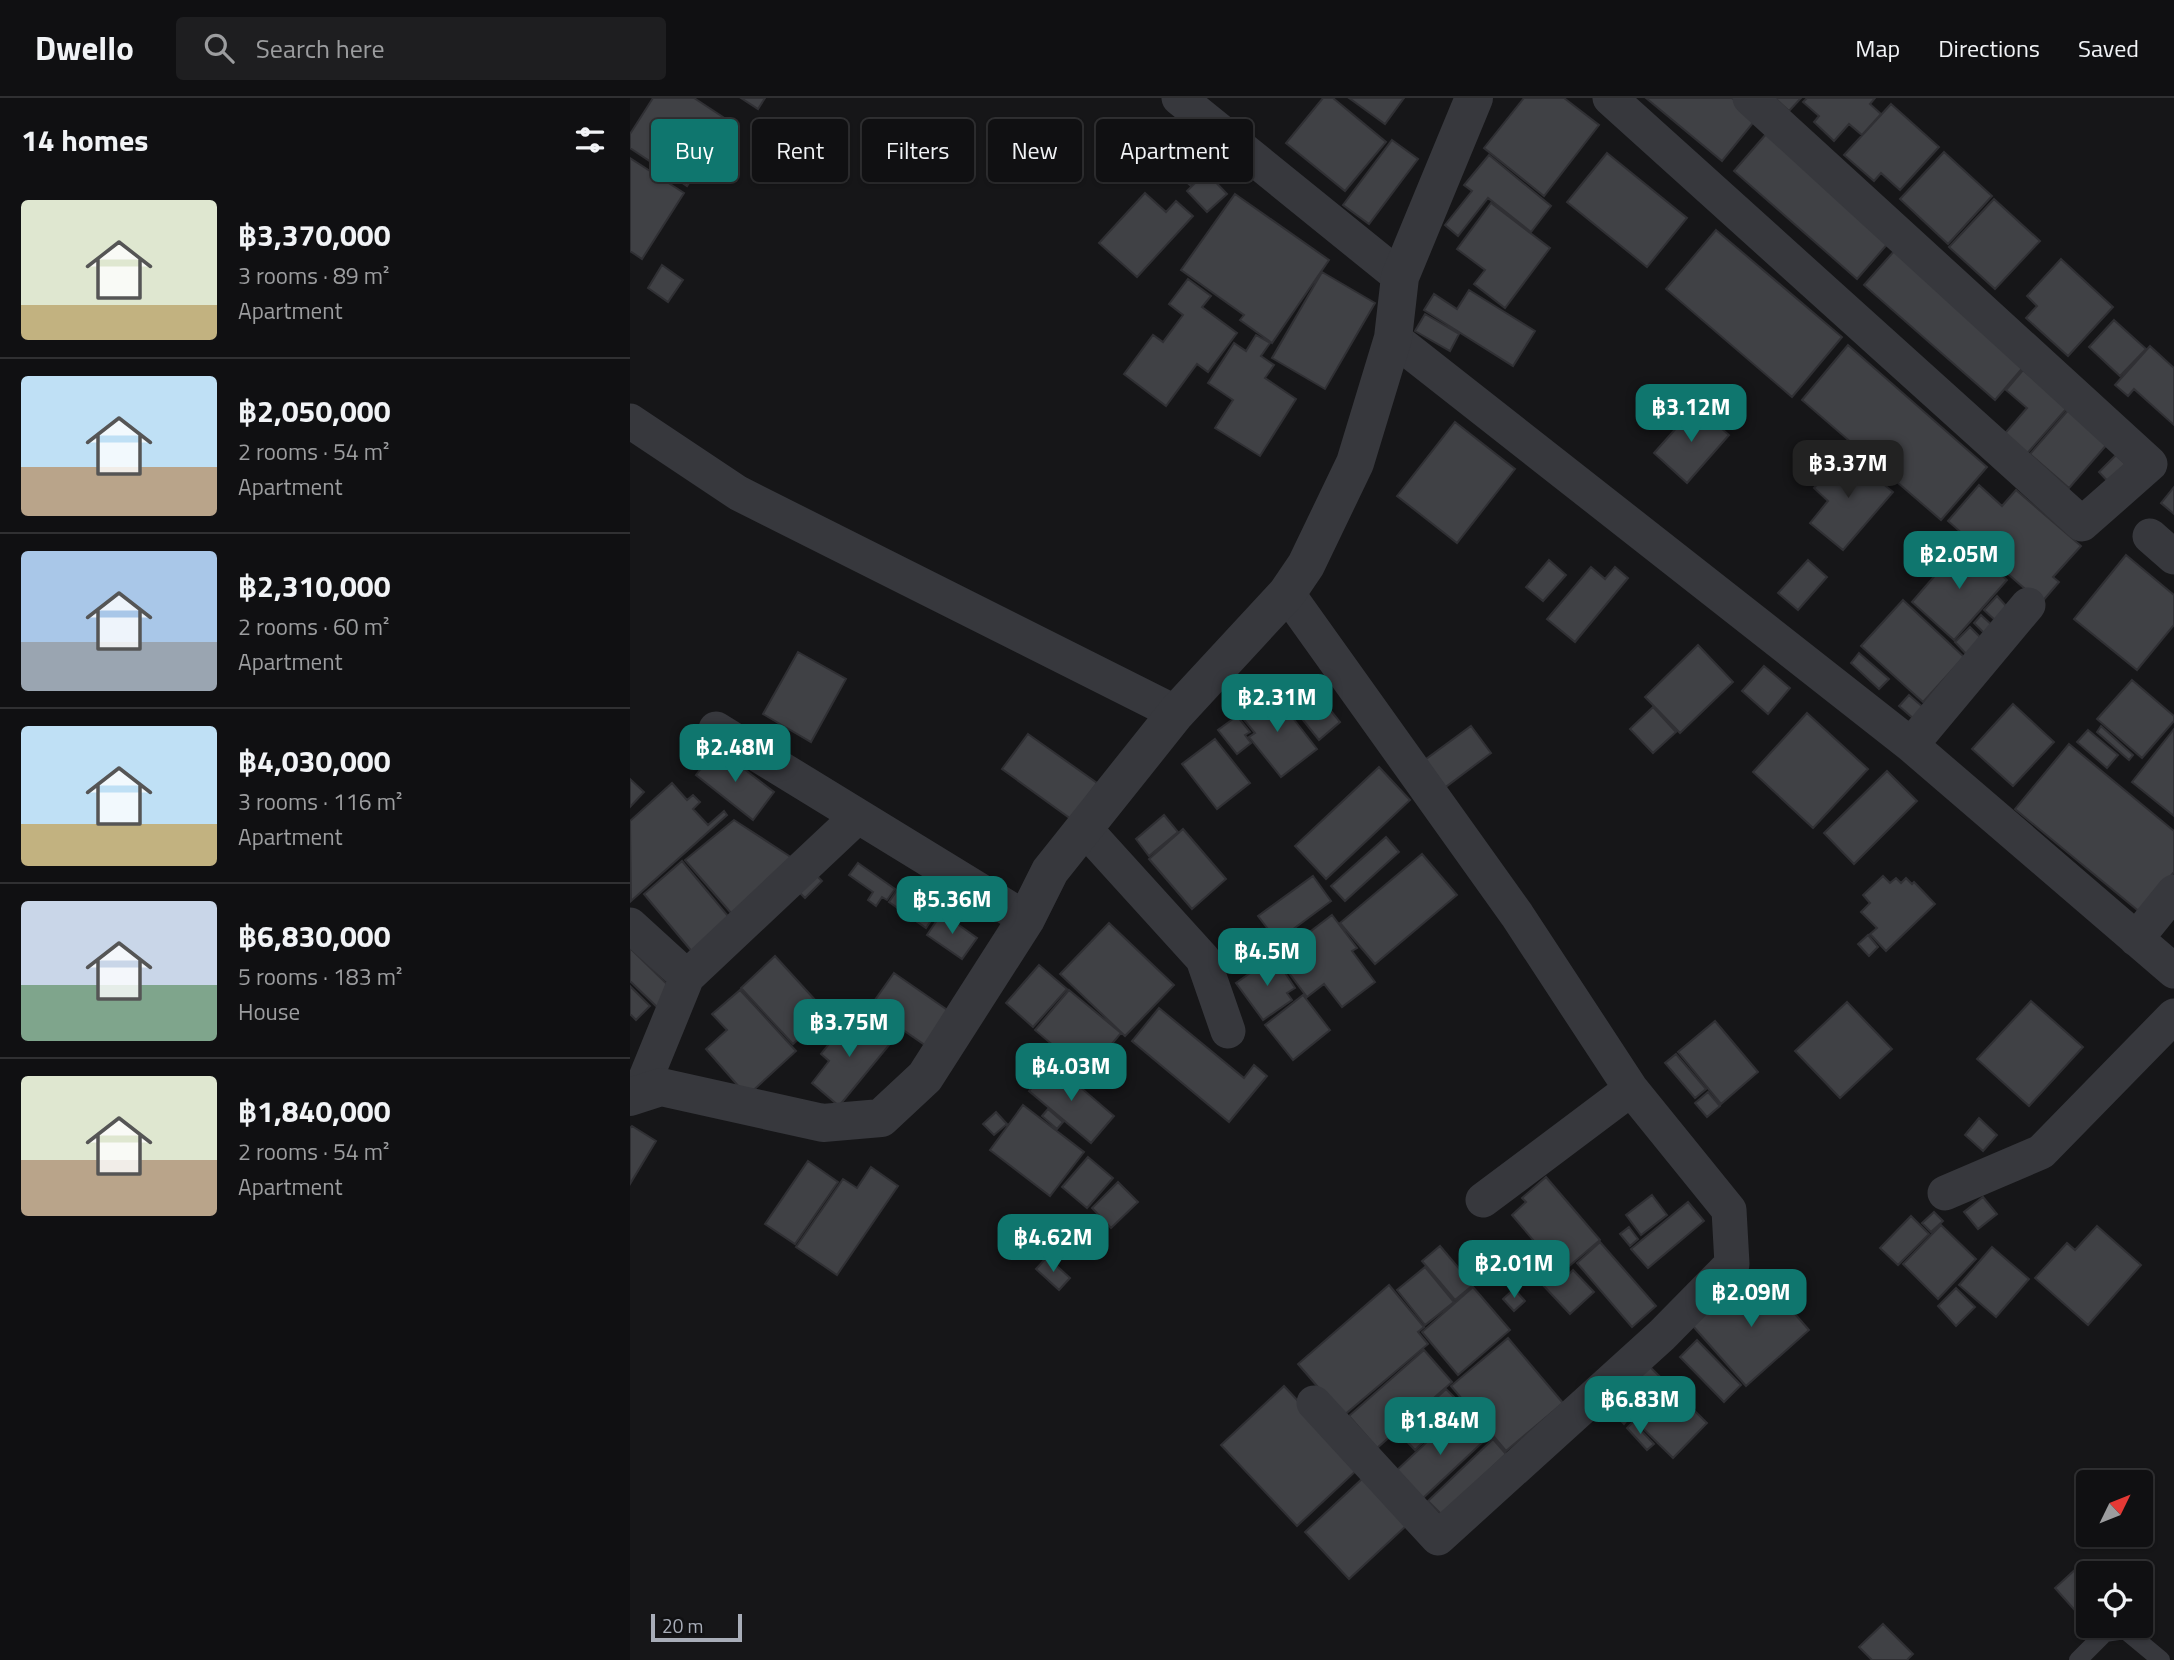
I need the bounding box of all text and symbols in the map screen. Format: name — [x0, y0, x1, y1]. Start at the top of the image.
search box — [176, 17, 666, 80]
text: Dwello — [35, 23, 134, 73]
icon: search — [200, 29, 238, 67]
text: Search here — [256, 29, 385, 68]
text: Map — [1855, 30, 1900, 66]
text: Directions — [1938, 30, 2040, 66]
text: Saved — [2078, 30, 2139, 66]
text: 14 homes — [21, 117, 148, 163]
chip: Buy — [651, 119, 738, 182]
chip: Rent — [752, 119, 848, 182]
chip: Filters — [862, 119, 974, 182]
chip: New — [988, 119, 1082, 182]
chip: Apartment — [1096, 119, 1253, 182]
icon: filters — [571, 121, 609, 159]
text: ฿3,370,000 — [238, 212, 390, 258]
icon: home — [77, 228, 161, 312]
text: 3 rooms · 89 m² — [238, 258, 389, 293]
text: Apartment — [238, 293, 343, 328]
pin: ฿3.12M — [1634, 384, 1748, 444]
text: ฿2,050,000 — [238, 388, 390, 434]
text: ฿3.12M — [1652, 389, 1730, 424]
icon: home — [77, 404, 161, 488]
text: 2 rooms · 54 m² — [238, 434, 389, 469]
pin: ฿3.37M — [1791, 440, 1905, 500]
text: ฿3.37M — [1809, 445, 1887, 480]
text: Apartment — [238, 469, 343, 504]
pin: ฿2.05M — [1902, 532, 2016, 591]
text: ฿2.05M — [1920, 536, 1998, 571]
text: ฿2,310,000 — [238, 563, 390, 609]
icon: home — [77, 579, 161, 663]
text: 2 rooms · 60 m² — [238, 609, 389, 644]
text: Apartment — [238, 644, 343, 679]
pin: ฿2.31M — [1220, 674, 1334, 734]
text: ฿2.31M — [1238, 679, 1316, 714]
pin: ฿2.48M — [678, 724, 792, 784]
text: ฿2.48M — [696, 729, 774, 764]
text: ฿4,030,000 — [238, 738, 390, 784]
icon: home — [77, 754, 161, 838]
text: 3 rooms · 116 m² — [238, 784, 402, 819]
text: Apartment — [238, 819, 343, 854]
pin: ฿5.36M — [895, 876, 1009, 936]
text: ฿5.36M — [913, 881, 991, 916]
text: ฿6,830,000 — [238, 913, 390, 959]
pin: ฿4.5M — [1218, 928, 1316, 988]
icon: home — [77, 929, 161, 1013]
text: ฿4.5M — [1234, 933, 1300, 968]
text: 5 rooms · 183 m² — [238, 959, 402, 994]
text: House — [238, 994, 300, 1029]
pin: ฿3.75M — [792, 1000, 906, 1059]
text: ฿3.75M — [810, 1004, 888, 1039]
pin: ฿4.03M — [1014, 1044, 1128, 1103]
text: ฿4.03M — [1032, 1048, 1110, 1083]
text: ฿1,840,000 — [238, 1088, 390, 1134]
icon: home — [77, 1104, 161, 1188]
text: 2 rooms · 54 m² — [238, 1134, 389, 1169]
text: Apartment — [238, 1169, 343, 1204]
pin: ฿4.62M — [996, 1214, 1110, 1274]
text: ฿4.62M — [1014, 1219, 1092, 1254]
pin: ฿2.01M — [1457, 1240, 1571, 1300]
text: ฿2.01M — [1475, 1245, 1553, 1280]
pin: ฿2.09M — [1694, 1270, 1808, 1329]
text: ฿2.09M — [1712, 1274, 1790, 1309]
pin: ฿6.83M — [1583, 1376, 1697, 1436]
text: ฿6.83M — [1601, 1381, 1679, 1416]
pin: ฿1.84M — [1383, 1398, 1497, 1457]
text: ฿1.84M — [1401, 1402, 1479, 1437]
north arrow — [2076, 1470, 2152, 1547]
map controls — [2076, 1470, 2153, 1638]
button: locate — [2076, 1561, 2153, 1638]
scale bar — [651, 1611, 742, 1643]
text: 20 m — [662, 1611, 703, 1640]

